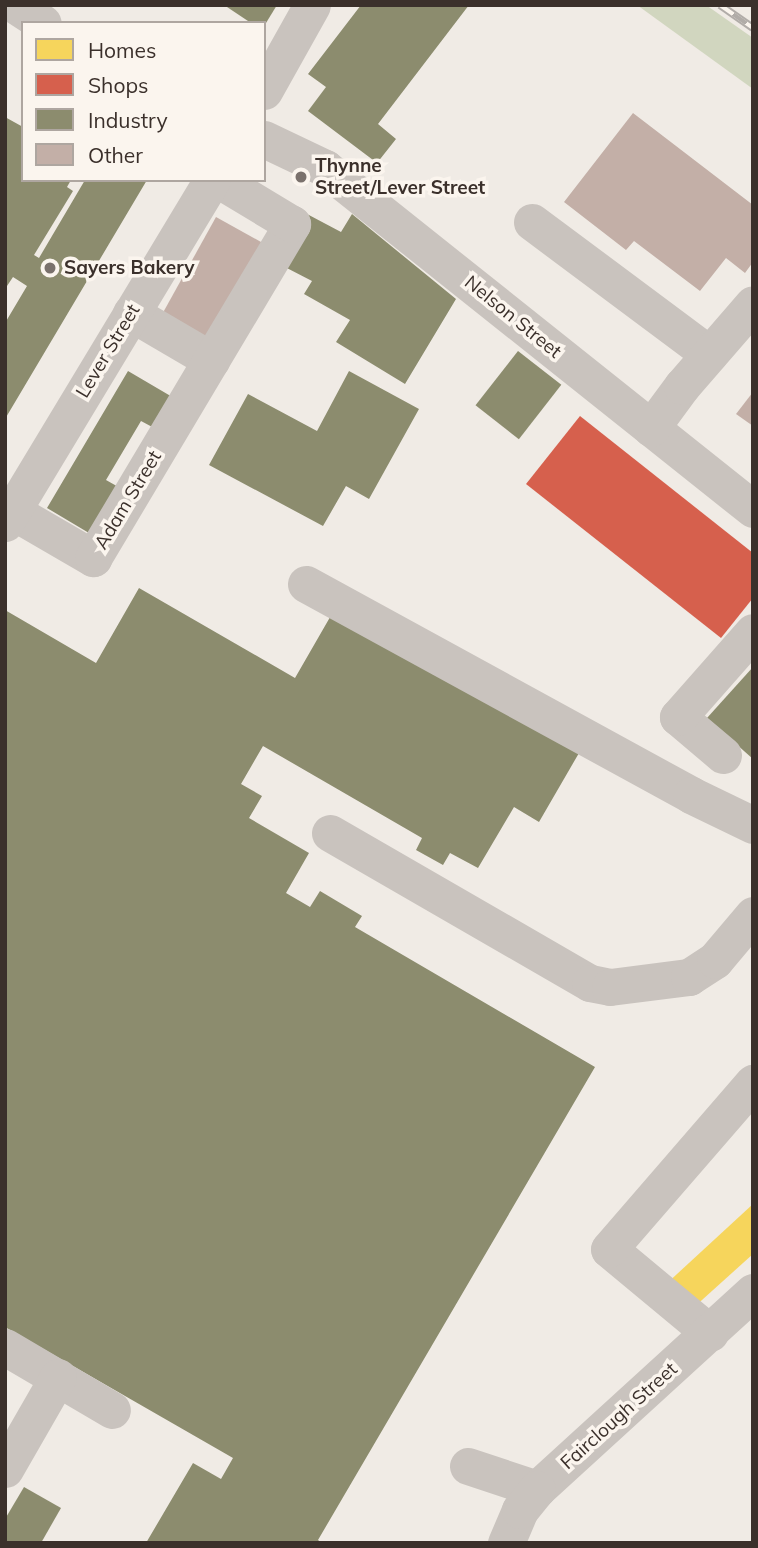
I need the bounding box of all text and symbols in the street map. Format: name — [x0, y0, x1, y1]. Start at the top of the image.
legend — [21, 21, 266, 182]
text: Homes — [88, 37, 156, 63]
text: Shops — [88, 72, 148, 98]
text: Industry — [88, 107, 168, 133]
text: Other — [88, 142, 143, 168]
place label: Thynne Street/Lever Street — [315, 155, 485, 199]
marker: Thynne Street/Lever Street — [293, 169, 309, 185]
place label: Sayers Bakery — [64, 257, 195, 279]
marker: Sayers Bakery — [42, 260, 58, 276]
street label: Nelson Street — [460, 271, 566, 363]
street label: Lever Street — [71, 300, 145, 402]
street label: Adam Street — [90, 447, 166, 553]
street label: Fairclough Street — [556, 1358, 682, 1474]

